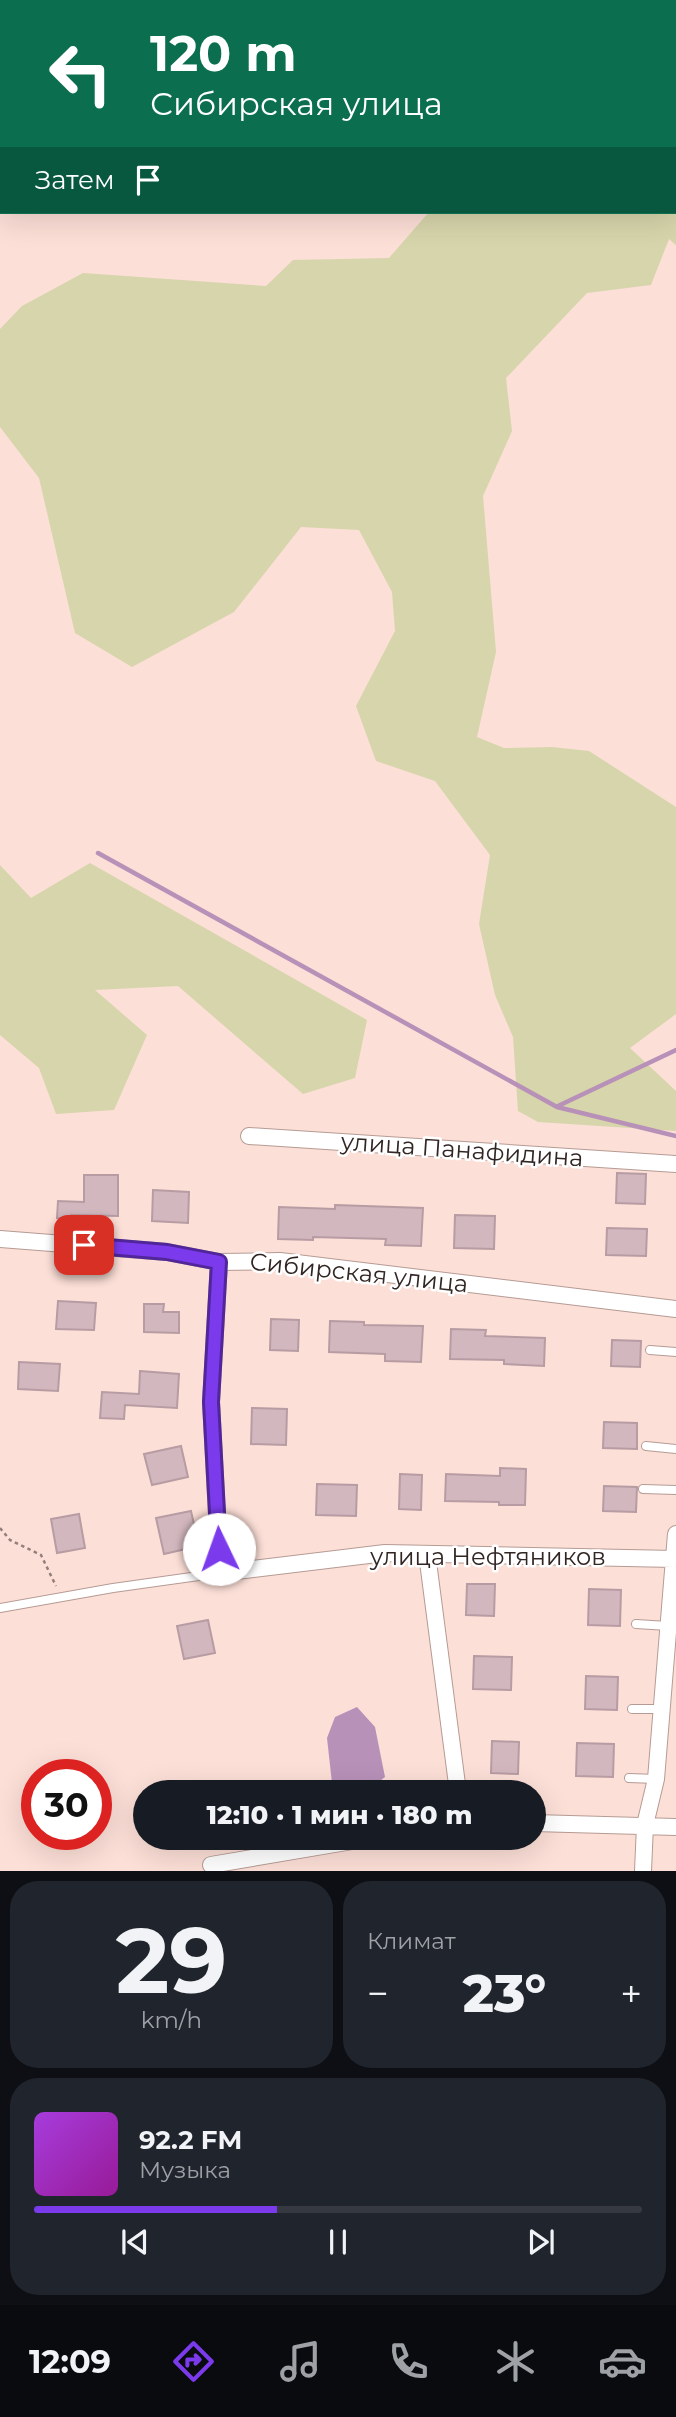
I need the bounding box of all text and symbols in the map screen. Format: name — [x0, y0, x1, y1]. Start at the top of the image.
text: 120 m — [150, 24, 297, 83]
icon: left — [35, 28, 126, 119]
text: Сибирская улица — [150, 84, 443, 123]
icon: arrive — [129, 161, 167, 199]
text: Затем — [35, 164, 115, 196]
street label: улица Панафидина — [339, 1126, 584, 1172]
pin — [54, 1215, 114, 1275]
icon: arrive — [65, 1226, 103, 1264]
street label: Сибирская улица — [248, 1247, 470, 1298]
position arrow — [182, 1512, 256, 1586]
street label: улица Нефтяников — [369, 1542, 606, 1571]
speed limit sign: 30 — [21, 1759, 112, 1850]
text: 12:10 · 1 мин · 180 m — [207, 1799, 472, 1831]
text: 29 — [116, 1905, 227, 2016]
text: Климат — [367, 1927, 456, 1955]
text: 23° — [463, 1962, 546, 2025]
text: − — [367, 1970, 389, 2017]
text: + — [620, 1970, 642, 2017]
text: km/h — [141, 2006, 202, 2034]
text: 92.2 FM — [139, 2124, 242, 2156]
text: Музыка — [139, 2156, 231, 2184]
icon: previous — [116, 2223, 154, 2261]
icon: pause — [319, 2223, 357, 2261]
icon: next — [522, 2223, 560, 2261]
icon: directions — [169, 2337, 218, 2386]
icon: music — [276, 2337, 325, 2386]
icon: phone — [384, 2337, 433, 2386]
icon: climate — [491, 2337, 540, 2386]
icon: car — [598, 2337, 647, 2386]
text: 12:09 — [29, 2342, 111, 2381]

